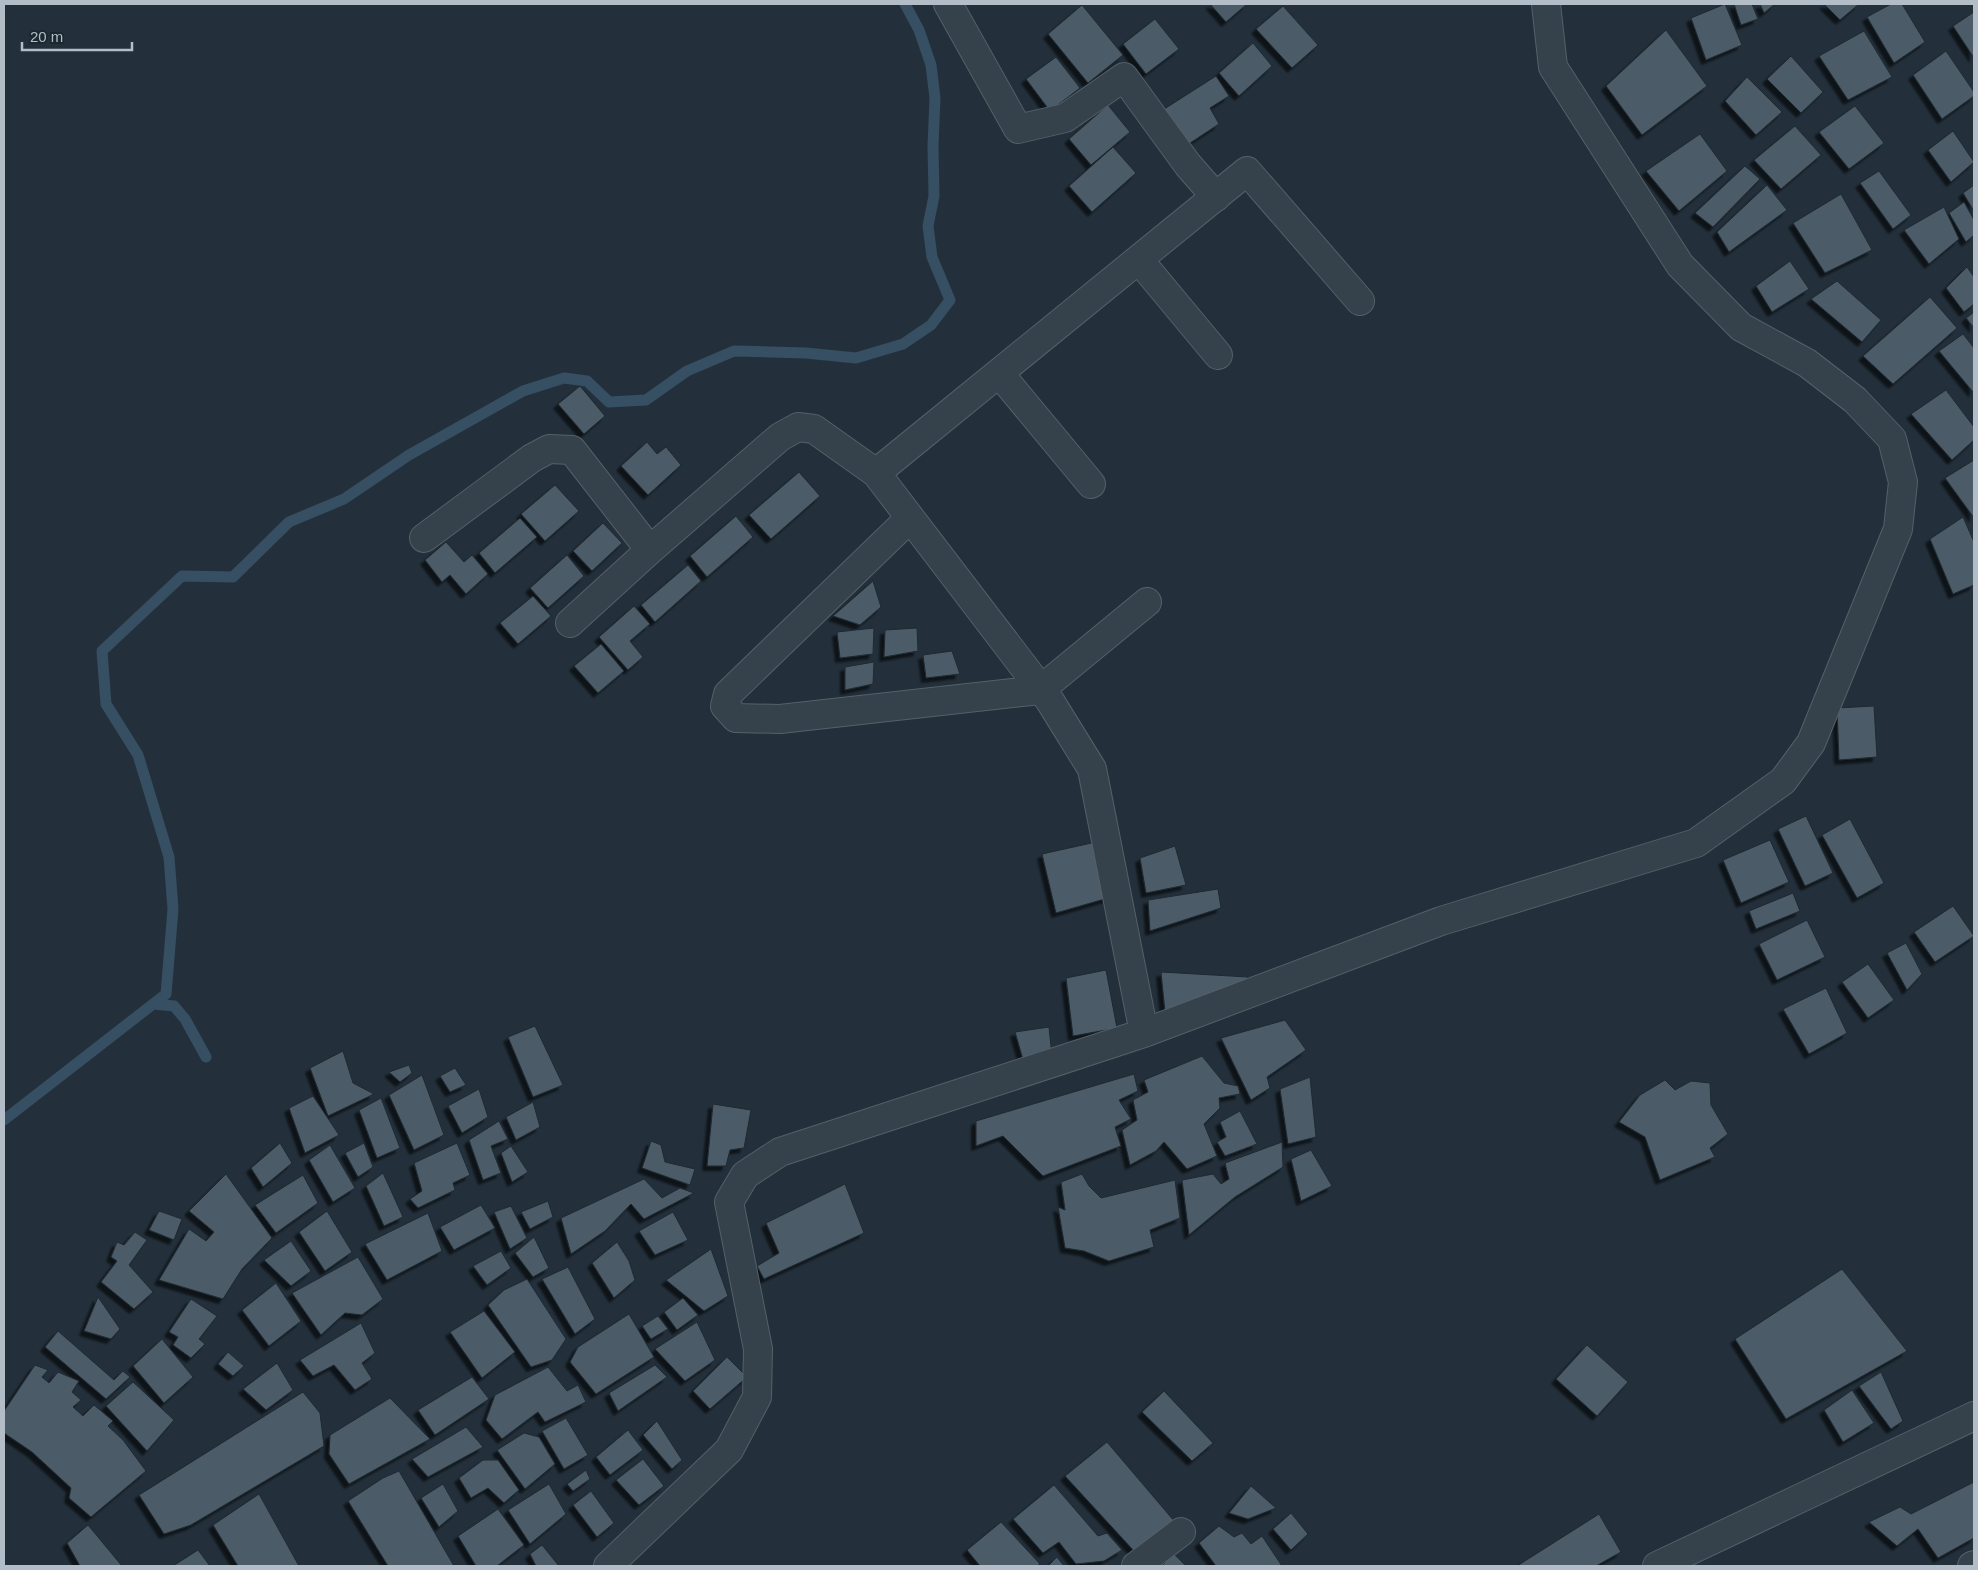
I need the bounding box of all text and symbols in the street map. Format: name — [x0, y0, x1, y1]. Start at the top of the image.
scale bar — [22, 20, 132, 52]
text: 20 m — [30, 28, 63, 45]

